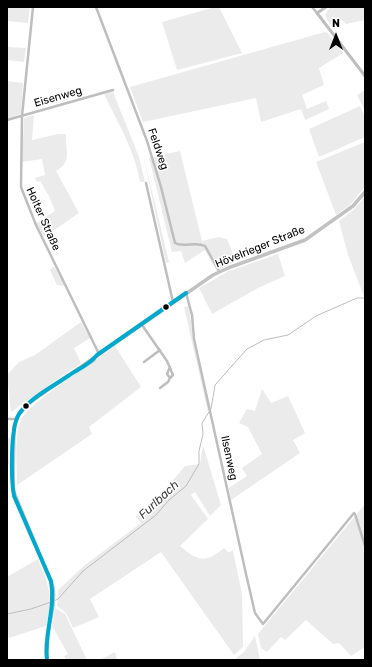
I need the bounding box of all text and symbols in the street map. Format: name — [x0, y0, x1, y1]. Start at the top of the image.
north arrow — [316, 16, 356, 56]
text: N — [332, 17, 340, 30]
street label: Eisenweg — [33, 84, 83, 110]
street label: Feldweg — [145, 126, 171, 172]
street label: Holter Straße — [23, 185, 63, 253]
street label: Hövelrieger Straße — [213, 223, 307, 271]
unlabelled marker — [161, 302, 171, 312]
unlabelled marker — [21, 401, 31, 411]
street label: Ilsenweg — [218, 434, 240, 482]
water label: Furlbach — [136, 478, 182, 522]

